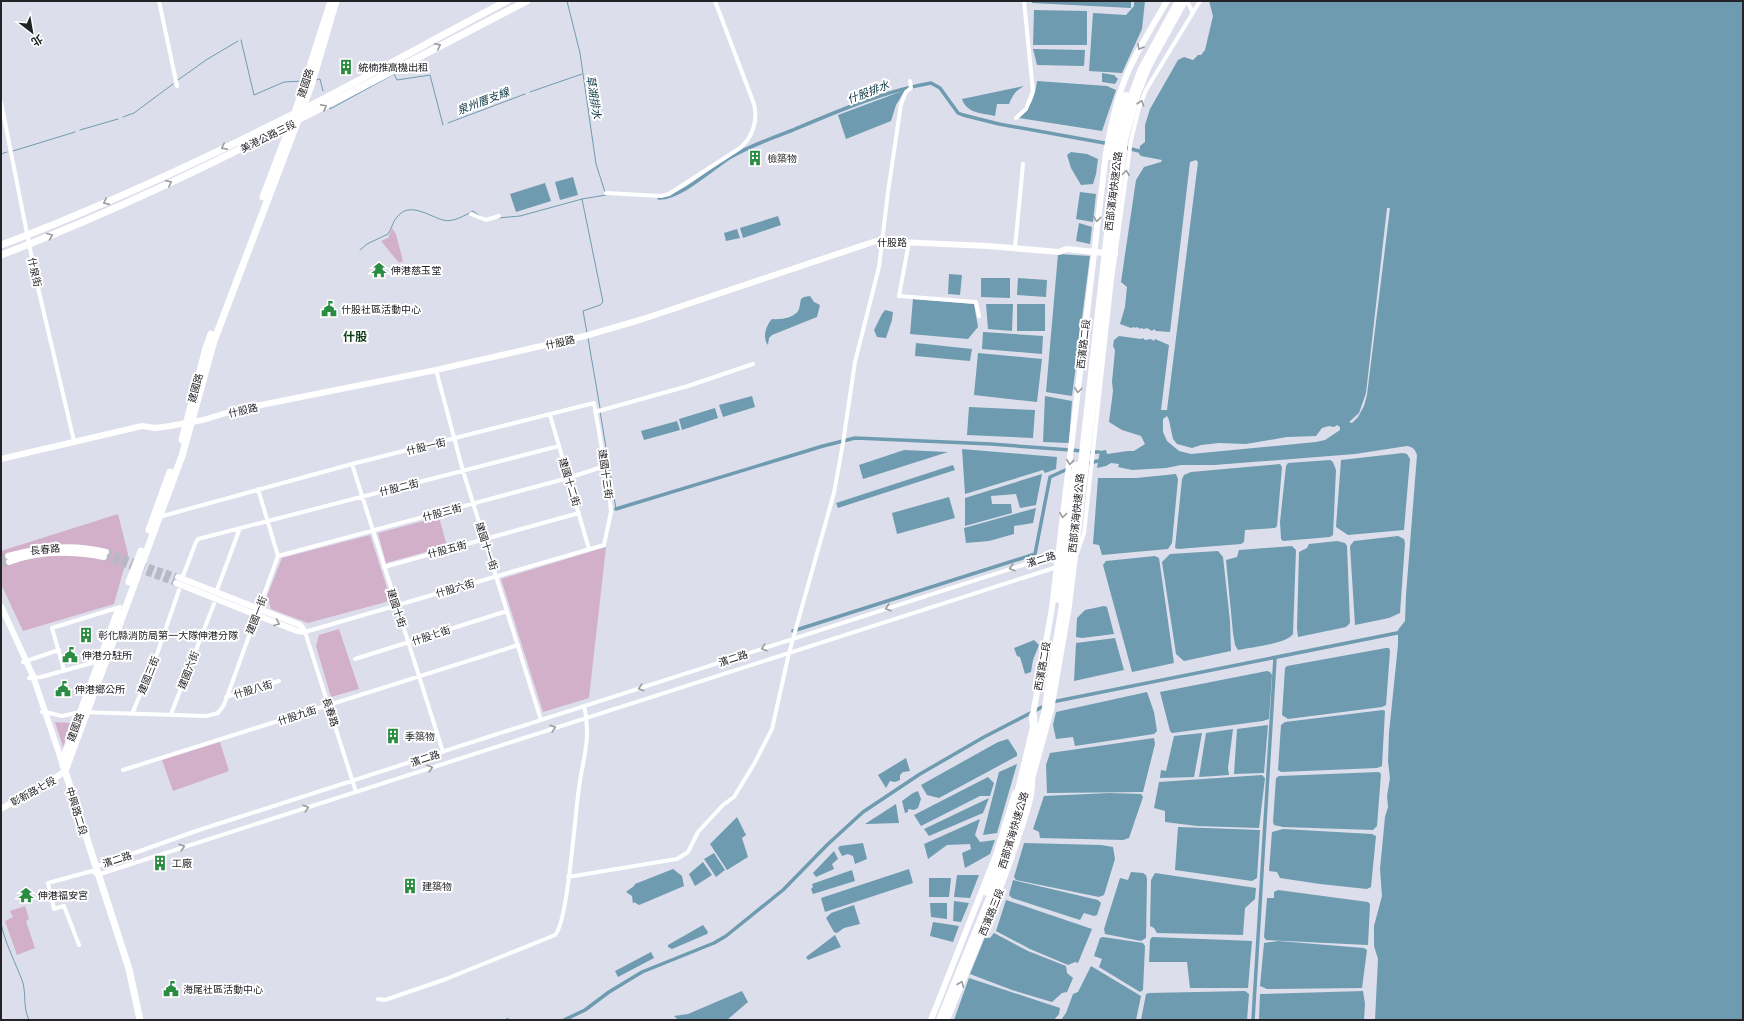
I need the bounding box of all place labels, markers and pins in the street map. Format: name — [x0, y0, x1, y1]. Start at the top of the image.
building icon: 統楠推高機出租 — [337, 58, 355, 76]
place label: 統楠推高機出租 — [358, 61, 428, 74]
building icon: 檢築物 — [746, 149, 764, 167]
place label: 檢築物 — [767, 152, 797, 165]
temple icon: 伸港慈玉堂 — [370, 261, 388, 279]
place label: 伸港慈玉堂 — [390, 264, 441, 277]
public building icon: 什股社區活動中心 — [320, 300, 338, 318]
place label: 什股社區活動中心 — [341, 303, 421, 316]
building icon: 彰化縣消防局第一大隊伸港分隊 — [77, 626, 95, 644]
place label: 彰化縣消防局第一大隊伸港分隊 — [98, 629, 238, 642]
public building icon: 伸港分駐所 — [61, 646, 79, 664]
place label: 伸港分駐所 — [81, 649, 132, 662]
public building icon: 伸港鄉公所 — [54, 680, 72, 698]
place label: 伸港鄉公所 — [74, 683, 125, 696]
building icon: 季築物 — [384, 727, 402, 745]
place label: 季築物 — [405, 730, 435, 743]
building icon: 工廠 — [151, 854, 169, 872]
place label: 工廠 — [172, 857, 192, 870]
building icon: 建築物 — [401, 877, 419, 895]
place label: 建築物 — [422, 880, 452, 893]
temple icon: 伸港福安宮 — [17, 886, 35, 904]
place label: 伸港福安宮 — [37, 889, 88, 902]
public building icon: 海尾社區活動中心 — [162, 980, 180, 998]
place label: 海尾社區活動中心 — [183, 983, 263, 996]

